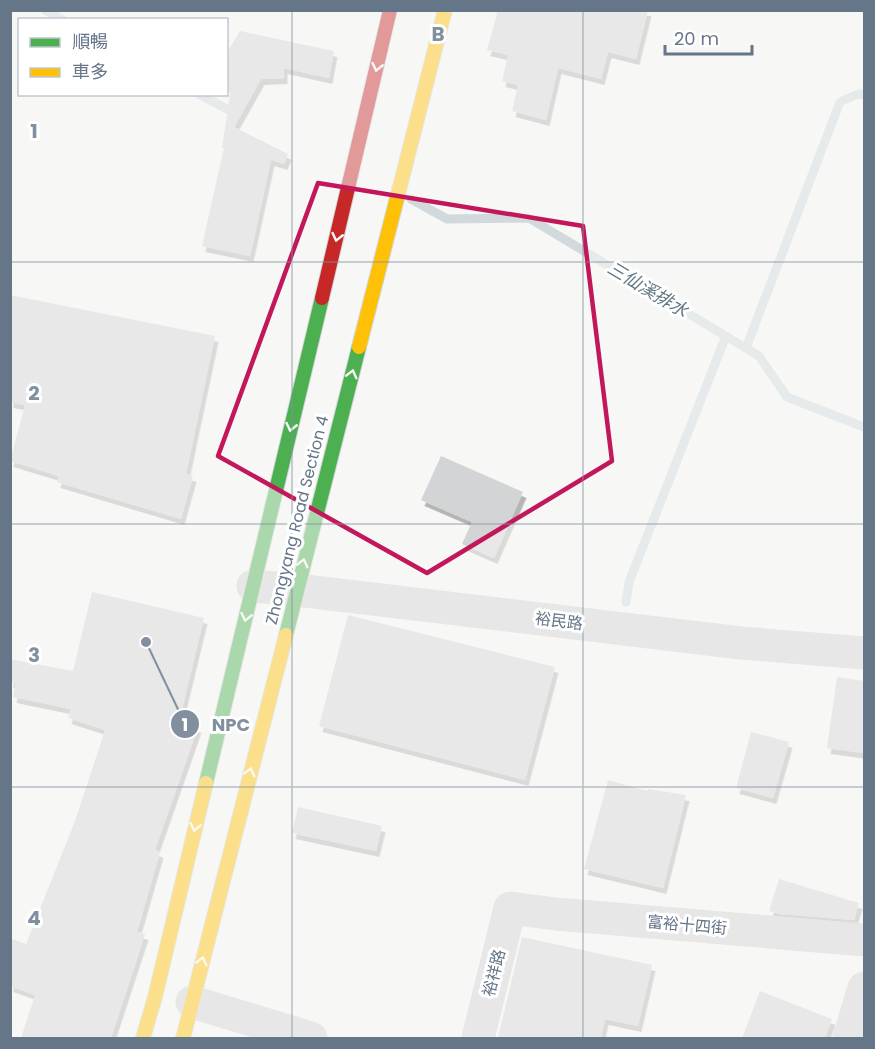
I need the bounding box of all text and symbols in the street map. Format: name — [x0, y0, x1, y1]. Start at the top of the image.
legend — [18, 18, 228, 96]
scale bar — [665, 18, 752, 56]
text: B — [431, 20, 445, 48]
text: 20 m — [674, 26, 719, 51]
text: 順暢 — [72, 29, 108, 54]
text: 車多 — [72, 59, 108, 84]
one-way arrow — [371, 62, 384, 72]
text: 1 — [30, 117, 38, 145]
one-way arrow — [331, 232, 344, 242]
water label: 三仙溪排水 — [603, 255, 694, 323]
one-way arrow — [345, 369, 357, 380]
text: 2 — [28, 379, 40, 407]
street label: Zhongyang Road Section 4 — [260, 413, 334, 627]
one-way arrow — [286, 422, 299, 432]
one-way arrow — [296, 558, 309, 568]
street label: 裕民路 — [534, 607, 584, 635]
one-way arrow — [240, 611, 253, 621]
text: 3 — [28, 641, 40, 669]
callout: NPC — [170, 706, 262, 742]
text: 1 — [182, 712, 188, 737]
text: NPC — [212, 712, 250, 737]
one-way arrow — [243, 768, 256, 778]
one-way arrow — [190, 821, 203, 831]
text: 4 — [27, 904, 41, 932]
street label: 富裕十四街 — [646, 910, 728, 940]
street label: 裕祥路 — [477, 947, 511, 999]
one-way arrow — [195, 957, 208, 967]

